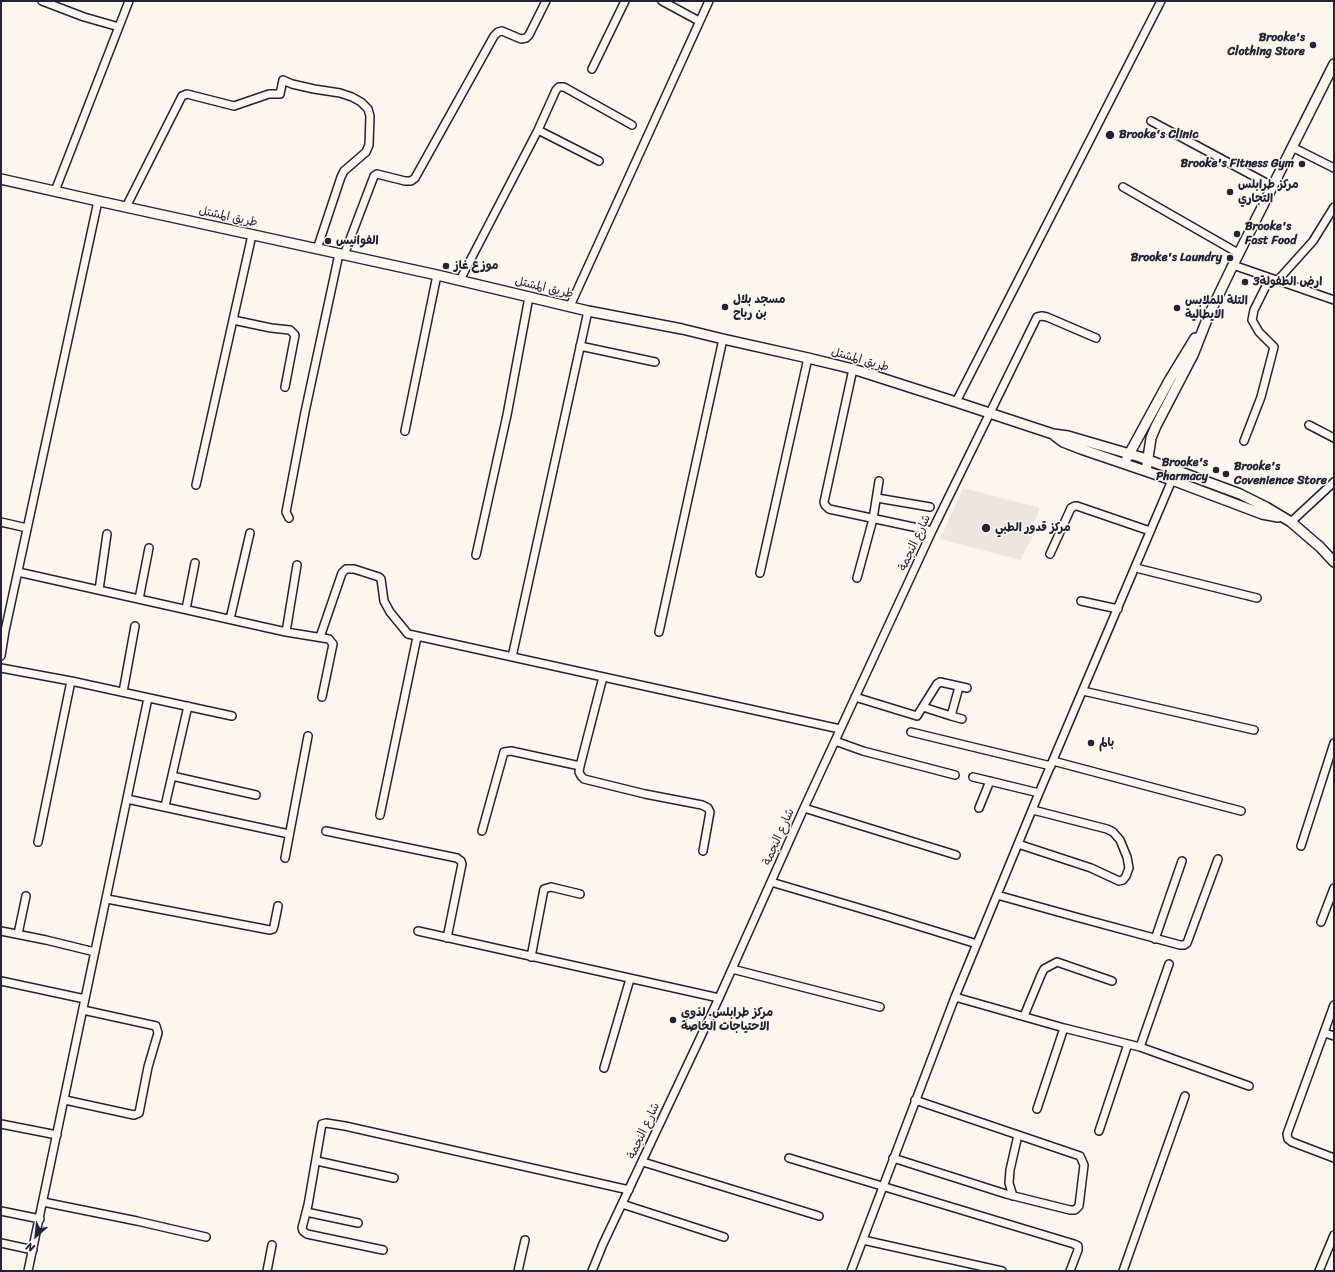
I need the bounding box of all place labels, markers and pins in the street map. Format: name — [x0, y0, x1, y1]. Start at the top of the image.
place label: Brooke's Clothing Store — [1228, 31, 1305, 59]
marker: Brooke's Clothing Store — [1308, 40, 1318, 50]
place label: Brooke's Clinic — [1119, 128, 1198, 142]
marker: Brooke's Clinic — [1104, 129, 1116, 141]
place label: Brooke's Fitness Gym — [1180, 157, 1294, 171]
marker: Brooke's Fitness Gym — [1297, 159, 1307, 169]
place label: مركز طرابلس التجاري — [1238, 178, 1299, 206]
marker: مركز طرابلس التجاري — [1225, 187, 1235, 197]
place label: Brooke's Fast Food — [1245, 220, 1297, 248]
marker: Brooke's Fast Food — [1232, 229, 1242, 239]
place label: الفوانيس — [336, 234, 379, 248]
marker: الفوانيس — [323, 236, 333, 246]
place label: Brooke's Laundry — [1131, 251, 1222, 265]
marker: Brooke's Laundry — [1225, 253, 1235, 263]
place label: موزع غاز — [454, 259, 499, 273]
marker: موزع غاز — [441, 261, 451, 271]
place label: ارض الطفولة3 — [1253, 275, 1322, 289]
marker: ارض الطفولة3 — [1240, 277, 1250, 287]
place label: مسجد بلال بن رباح — [733, 293, 785, 321]
place label: التلة للملابس الايطالية — [1185, 294, 1248, 322]
marker: مسجد بلال بن رباح — [720, 302, 730, 312]
marker: التلة للملابس الايطالية — [1172, 303, 1182, 313]
place label: Brooke's Pharmacy — [1156, 456, 1208, 484]
place label: Brooke's Covenience Store — [1234, 460, 1327, 488]
marker: Brooke's Pharmacy — [1211, 465, 1221, 475]
marker: Brooke's Covenience Store — [1221, 469, 1231, 479]
place label: مركز قدور الطبي — [995, 521, 1071, 535]
marker: مركز قدور الطبي — [980, 522, 992, 534]
place label: بالم — [1099, 736, 1114, 750]
marker: بالم — [1086, 738, 1096, 748]
place label: مركز طرابلس. لذوي الاحتياجات الخاصة — [681, 1006, 773, 1034]
marker: مركز طرابلس. لذوي الاحتياجات الخاصة — [668, 1015, 678, 1025]

